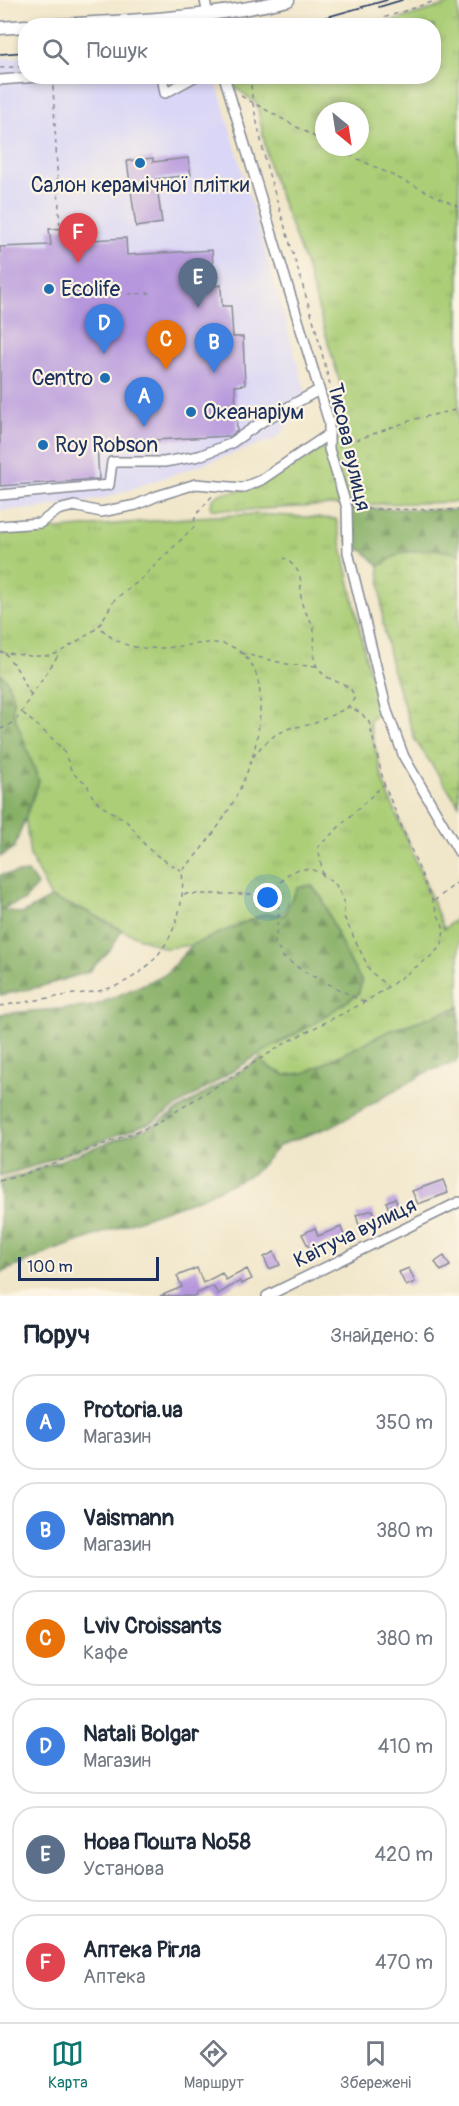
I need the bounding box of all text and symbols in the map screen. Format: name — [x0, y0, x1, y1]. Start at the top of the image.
search box — [18, 18, 441, 84]
icon: search — [39, 35, 72, 68]
text: Пошук — [87, 37, 148, 65]
north arrow — [315, 102, 369, 156]
marker: Салон керамічної плітки — [133, 156, 147, 170]
place label: Салон керамічної плітки — [31, 172, 249, 199]
pin: F — [58, 214, 98, 263]
pin: E — [178, 258, 218, 308]
place label: Ecolife — [61, 276, 121, 303]
marker: Ecolife — [42, 282, 56, 296]
pin: D — [84, 304, 124, 354]
pin: C — [146, 320, 186, 370]
pin: B — [194, 324, 234, 373]
place label: Centro — [32, 365, 93, 392]
marker: Centro — [98, 371, 112, 385]
pin: A — [124, 378, 164, 427]
street label: Тисова вулиця — [321, 380, 377, 514]
place label: Океанаріум — [203, 399, 304, 426]
marker: Океанаріум — [184, 405, 198, 419]
place label: Roy Robson — [55, 432, 158, 459]
marker: Roy Robson — [36, 438, 50, 452]
your location — [253, 883, 282, 912]
street label: Квітуча вулиця — [289, 1192, 421, 1274]
scale bar — [18, 1254, 159, 1282]
text: 100 m — [27, 1257, 73, 1277]
text: Поруч — [24, 1319, 90, 1351]
text: Знайдено: 6 — [330, 1323, 435, 1348]
text: Protoria.ua — [83, 1396, 183, 1424]
text: A — [39, 1410, 52, 1435]
text: 350 m — [375, 1410, 433, 1435]
text: Магазин — [83, 1424, 151, 1449]
text: Vaismann — [83, 1504, 174, 1532]
text: B — [40, 1518, 51, 1543]
text: 380 m — [376, 1518, 433, 1543]
text: Магазин — [83, 1532, 151, 1557]
text: Lviv Croissants — [83, 1612, 221, 1640]
text: C — [39, 1626, 52, 1651]
text: 380 m — [376, 1626, 433, 1651]
text: Кафе — [83, 1640, 128, 1665]
text: Natali Bolgar — [83, 1720, 199, 1748]
text: D — [39, 1734, 52, 1759]
text: 410 m — [378, 1734, 433, 1759]
text: Магазин — [83, 1748, 151, 1773]
text: Нова Пошта №58 — [83, 1828, 251, 1856]
text: E — [40, 1842, 51, 1867]
text: 420 m — [374, 1842, 433, 1867]
text: Установа — [83, 1856, 164, 1881]
text: Аптека Рігла — [83, 1936, 201, 1964]
text: F — [39, 1950, 52, 1975]
text: 470 m — [375, 1950, 433, 1975]
text: Аптека — [83, 1964, 146, 1989]
tab: Карта — [48, 2037, 88, 2093]
tab: Маршрут — [184, 2037, 244, 2093]
tab: Збережені — [340, 2037, 411, 2093]

